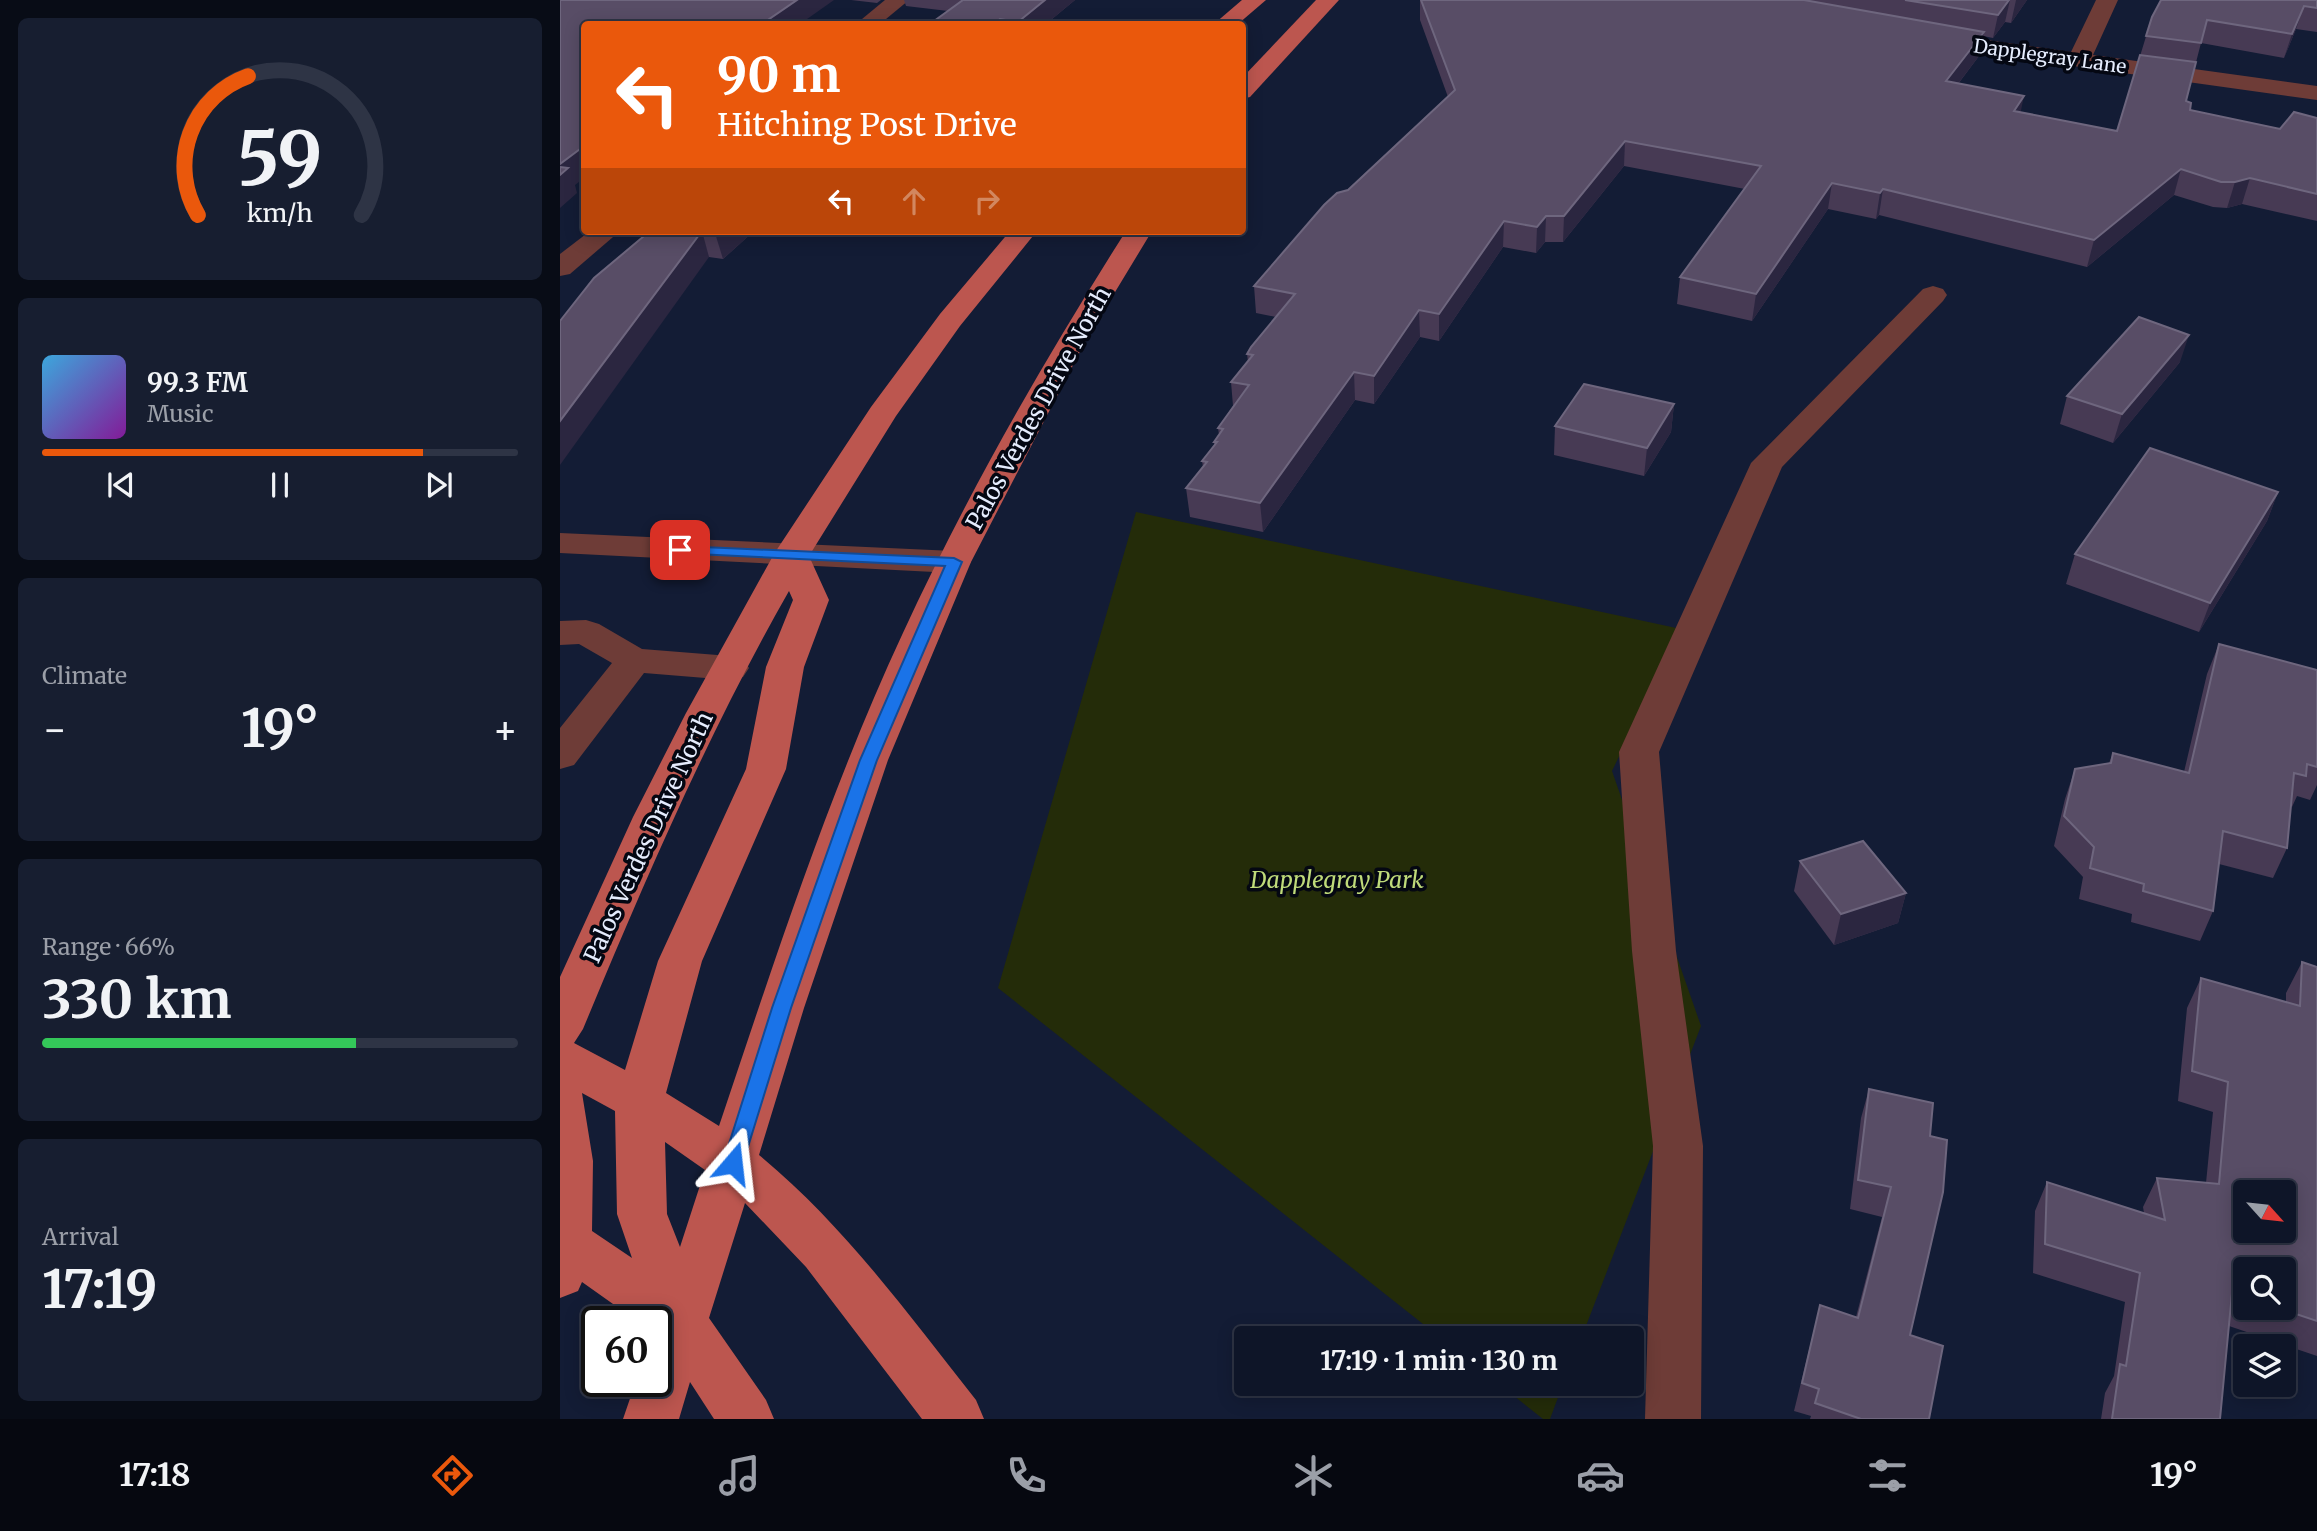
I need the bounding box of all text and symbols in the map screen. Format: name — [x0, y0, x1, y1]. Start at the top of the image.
street label: Dapplegray Lane — [1972, 33, 2128, 79]
text: 90 m — [717, 44, 841, 105]
icon: left — [602, 49, 693, 140]
text: Hitching Post Drive — [717, 105, 1017, 145]
text: 59 — [237, 113, 323, 205]
icon: left — [822, 182, 860, 220]
icon: ahead — [895, 182, 933, 220]
icon: right — [968, 182, 1006, 220]
text: km/h — [247, 197, 313, 229]
street label: Palos Verdes Drive North — [959, 281, 1117, 535]
text: 99.3 FM — [147, 366, 248, 399]
text: Music — [147, 399, 214, 428]
icon: previous — [102, 466, 140, 504]
icon: pause — [261, 466, 299, 504]
icon: next — [420, 466, 458, 504]
pin — [650, 520, 710, 580]
icon: arrive — [661, 531, 699, 569]
text: Climate — [42, 661, 127, 690]
text: 19° — [241, 696, 319, 761]
text: − — [42, 706, 67, 753]
text: + — [493, 706, 518, 753]
street label: Palos Verdes Drive North — [577, 707, 719, 967]
park label: Dapplegray Park — [1249, 865, 1424, 894]
text: Range · 66% — [42, 932, 175, 961]
text: 330 km — [42, 967, 232, 1032]
position arrow — [696, 1126, 770, 1200]
north arrow — [2233, 1180, 2296, 1242]
map controls — [2233, 1180, 2296, 1397]
text: Arrival — [42, 1222, 119, 1251]
text: 17:19 — [42, 1257, 157, 1322]
button: search — [2233, 1257, 2296, 1320]
speed limit sign: 60 — [581, 1306, 672, 1397]
button: layers — [2233, 1334, 2296, 1397]
text: 17:19 · 1 min · 130 m — [1320, 1344, 1558, 1377]
icon: directions — [428, 1451, 477, 1500]
icon: music — [715, 1451, 764, 1500]
icon: phone — [1002, 1451, 1051, 1500]
icon: climate — [1289, 1451, 1338, 1500]
icon: car — [1576, 1451, 1625, 1500]
icon: filters — [1863, 1451, 1912, 1500]
text: 17:18 — [119, 1455, 191, 1495]
text: 19° — [2150, 1455, 2198, 1495]

